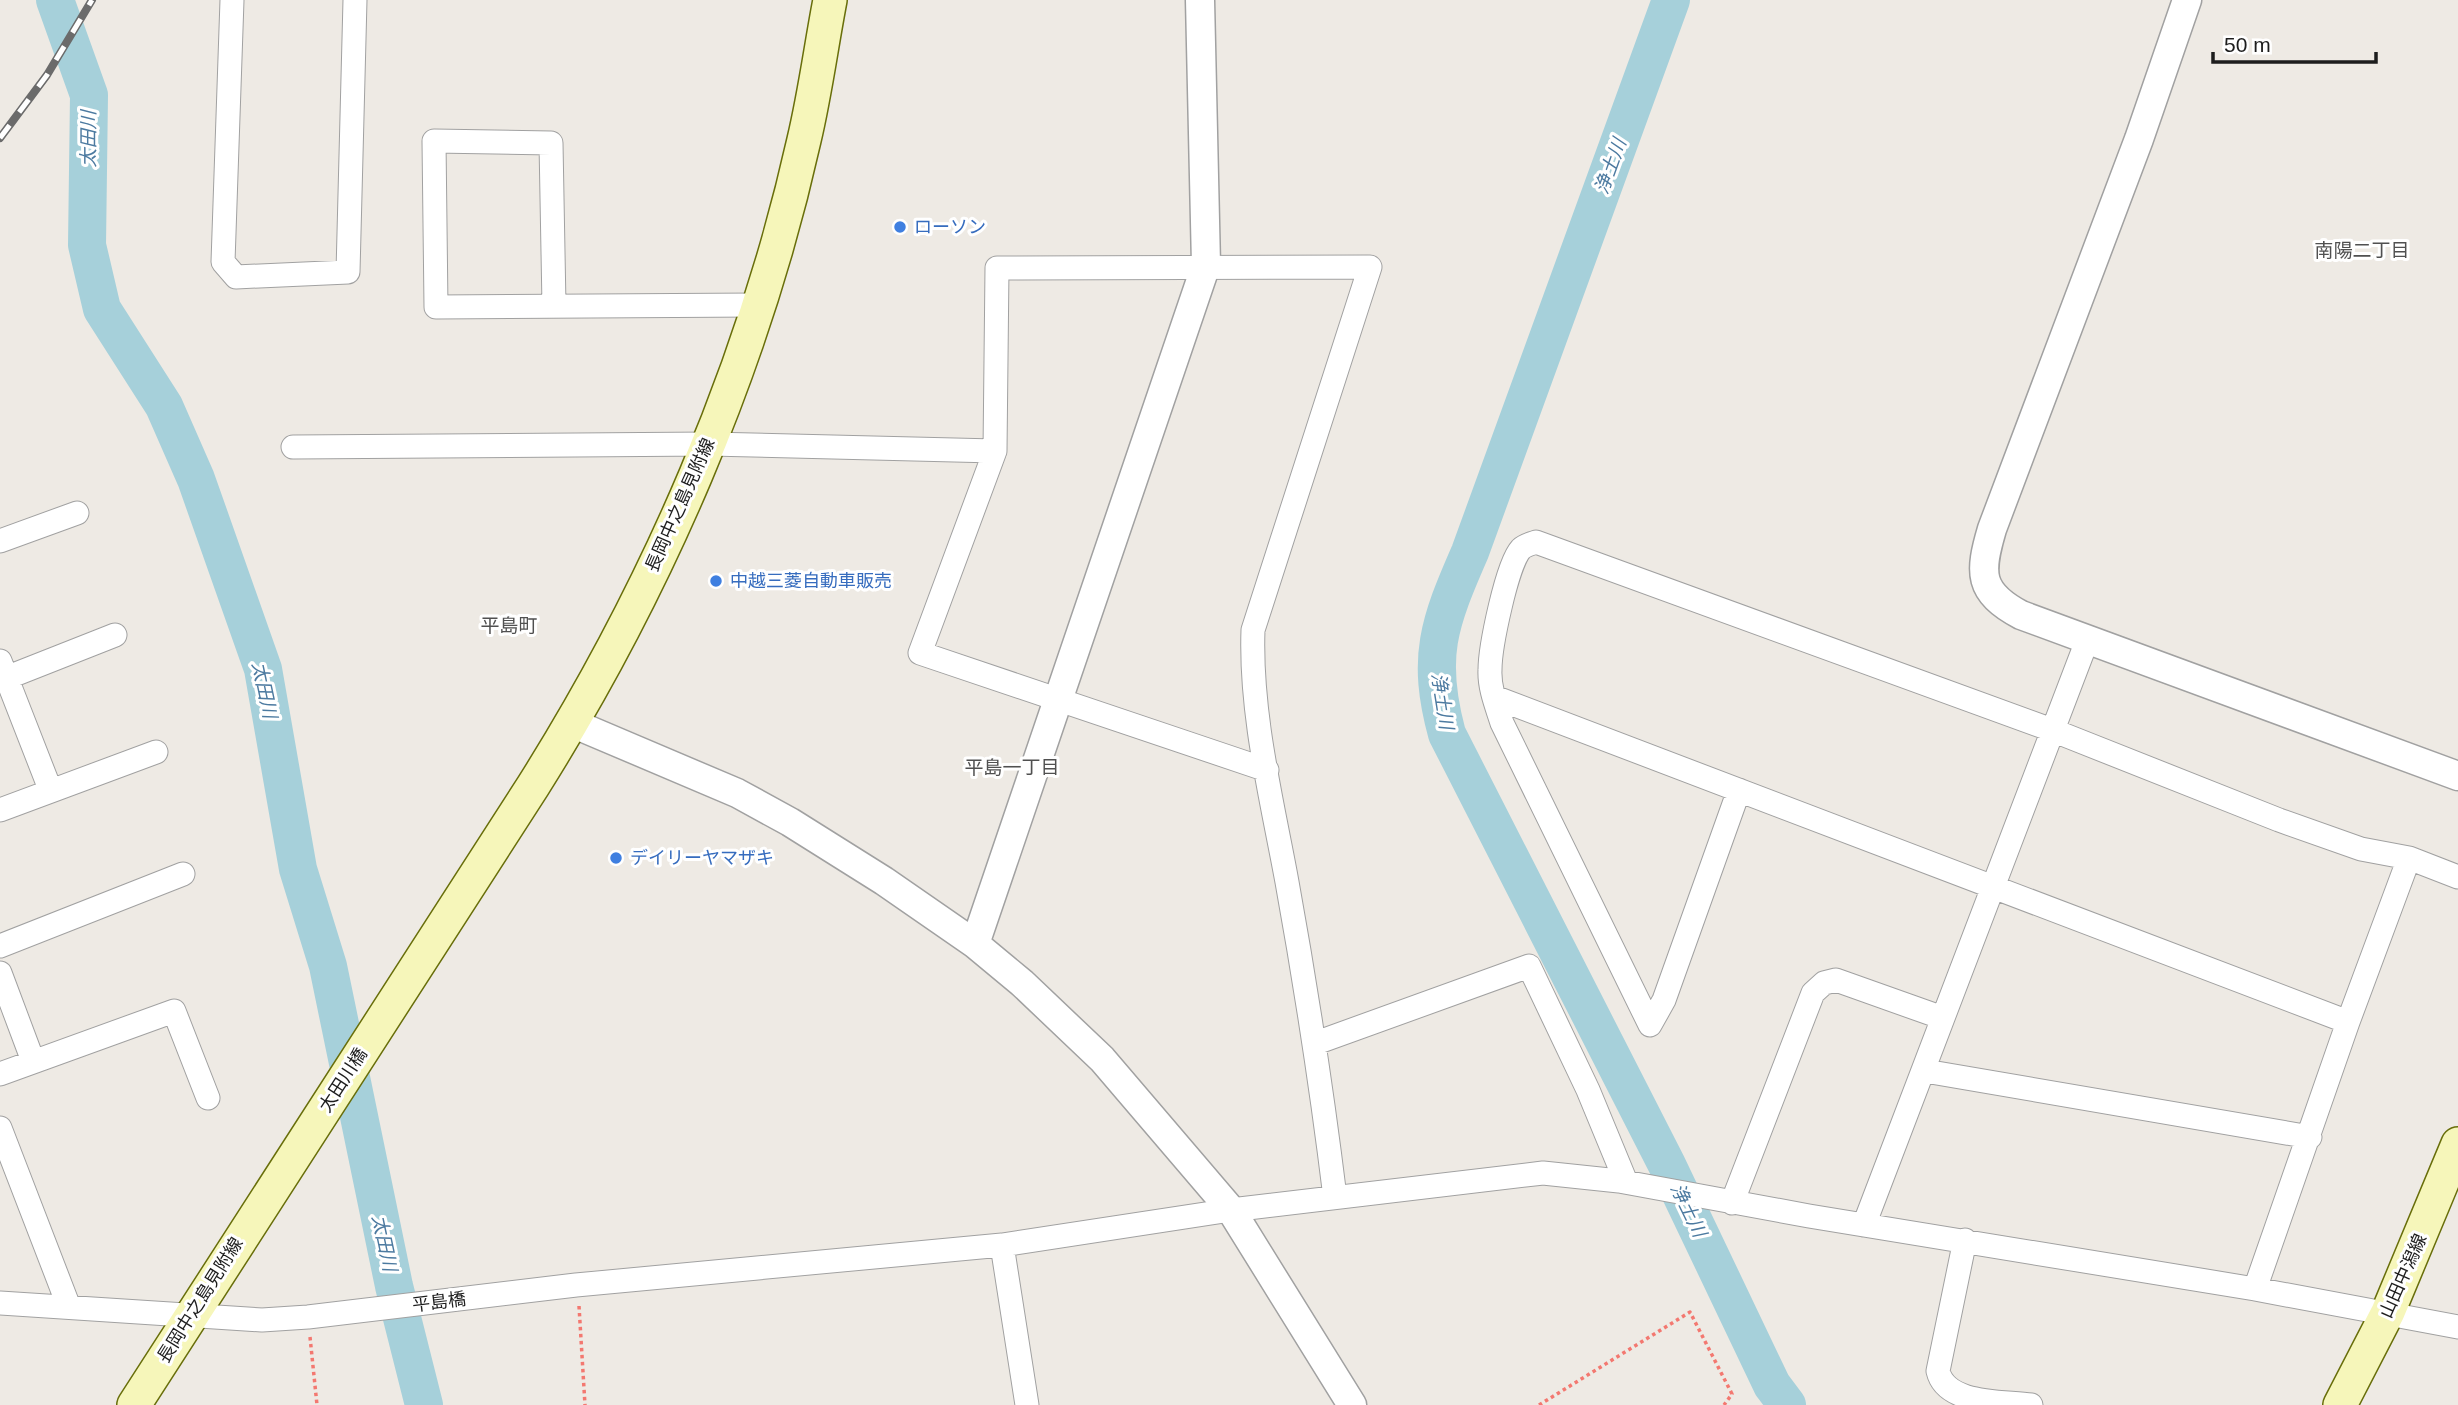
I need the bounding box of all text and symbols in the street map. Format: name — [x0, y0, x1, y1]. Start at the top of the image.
scale bar — [2213, 21, 2376, 65]
text: 50 m — [2224, 33, 2271, 56]
water label: 太田川 — [78, 109, 99, 168]
water label: 浄土川 — [1591, 134, 1631, 197]
place label: ローソン — [914, 217, 986, 237]
marker: ローソン — [892, 219, 908, 235]
district label: 南陽二丁目 — [2314, 240, 2410, 261]
street label: 長岡中之島見附線 — [642, 435, 718, 575]
place label: 中越三菱自動車販売 — [730, 571, 892, 591]
marker: 中越三菱自動車販売 — [708, 573, 724, 589]
district label: 平島町 — [480, 615, 538, 636]
water label: 太田川 — [248, 660, 281, 722]
water label: 浄土川 — [1428, 671, 1458, 733]
district label: 平島一丁目 — [964, 757, 1060, 778]
place label: デイリーヤマザキ — [630, 848, 774, 868]
marker: デイリーヤマザキ — [608, 850, 624, 866]
street label: 太田川橋 — [315, 1044, 371, 1116]
water label: 浄土川 — [1667, 1180, 1711, 1242]
water label: 太田川 — [368, 1213, 401, 1275]
street label: 山田中潟線 — [2376, 1231, 2430, 1321]
street label: 長岡中之島見附線 — [153, 1234, 247, 1366]
street label: 平島橋 — [411, 1289, 467, 1315]

